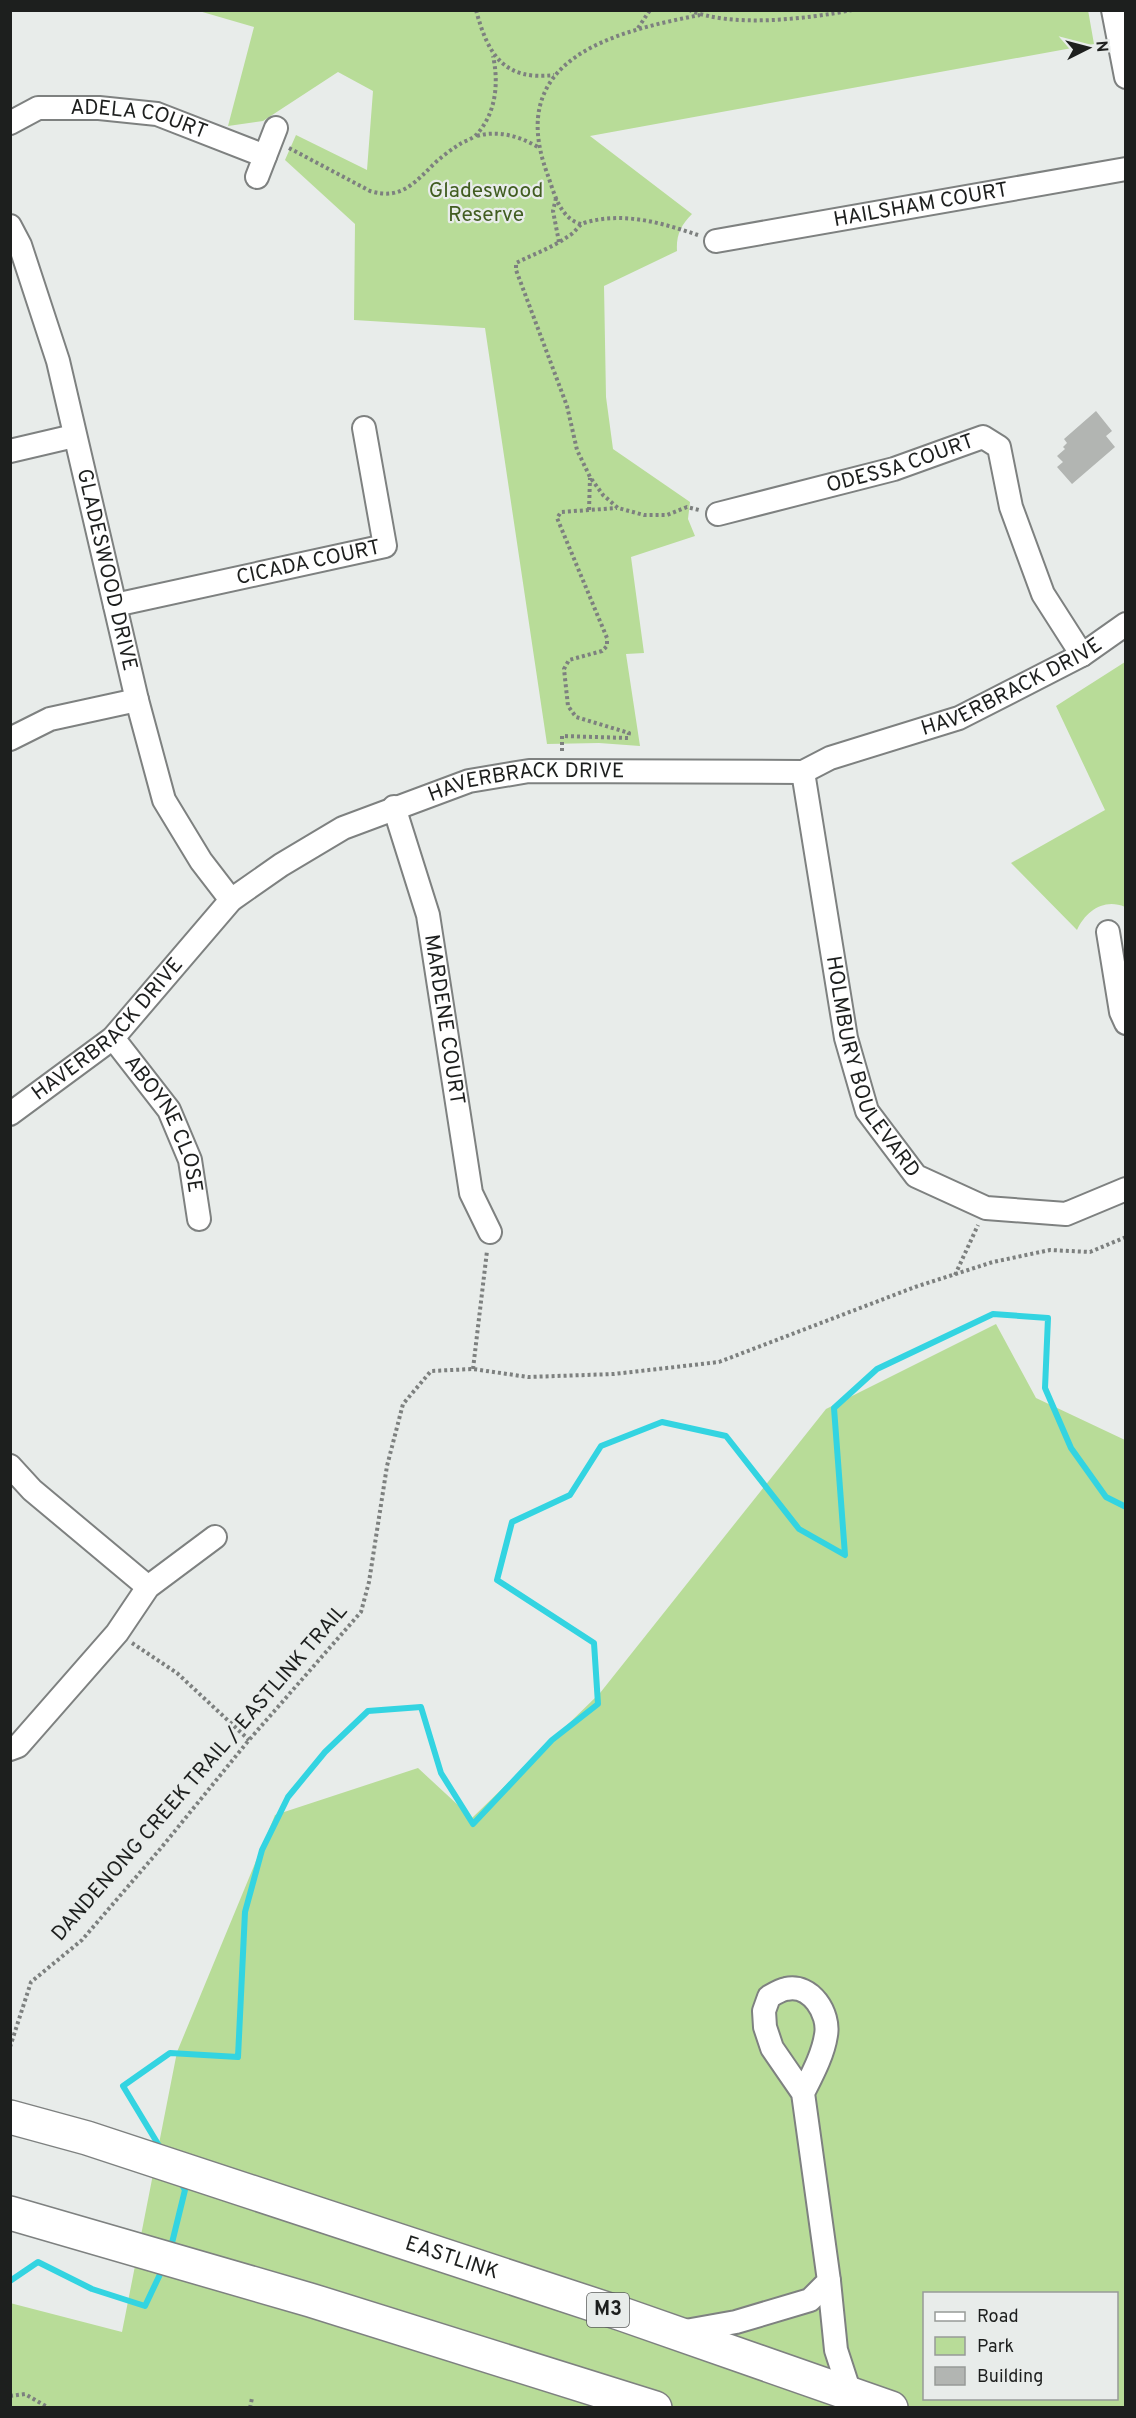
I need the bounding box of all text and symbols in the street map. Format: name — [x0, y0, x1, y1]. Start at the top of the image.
north arrow — [1058, 18, 1118, 78]
text: N — [1090, 40, 1111, 53]
street label: ADELA COURT — [70, 95, 211, 146]
street label: HAILSHAM COURT — [831, 176, 1010, 234]
park label: Gladeswood Reserve — [429, 178, 543, 229]
street label: ODESSA COURT — [823, 428, 978, 499]
street label: GLADESWOOD DRIVE — [70, 466, 143, 674]
street label: CICADA COURT — [234, 534, 383, 592]
street label: HAVERBRACK DRIVE — [918, 631, 1108, 742]
street label: HAVERBRACK DRIVE — [424, 757, 624, 809]
street label: MARDENE COURT — [418, 932, 471, 1107]
street label: HAVERBRACK DRIVE — [27, 952, 189, 1107]
street label: HOLMBURY BOULEVARD — [819, 954, 926, 1183]
street label: ABOYNE CLOSE — [118, 1050, 208, 1195]
street label: DANDENONG CREEK TRAIL / EASTLINK TRAIL — [46, 1599, 354, 1947]
street label: EASTLINK — [402, 2230, 502, 2286]
legend — [923, 2292, 1118, 2400]
road number: M3 — [587, 2293, 629, 2327]
text: Road — [977, 2306, 1019, 2329]
text: Park — [977, 2336, 1014, 2359]
text: Building — [977, 2366, 1043, 2389]

